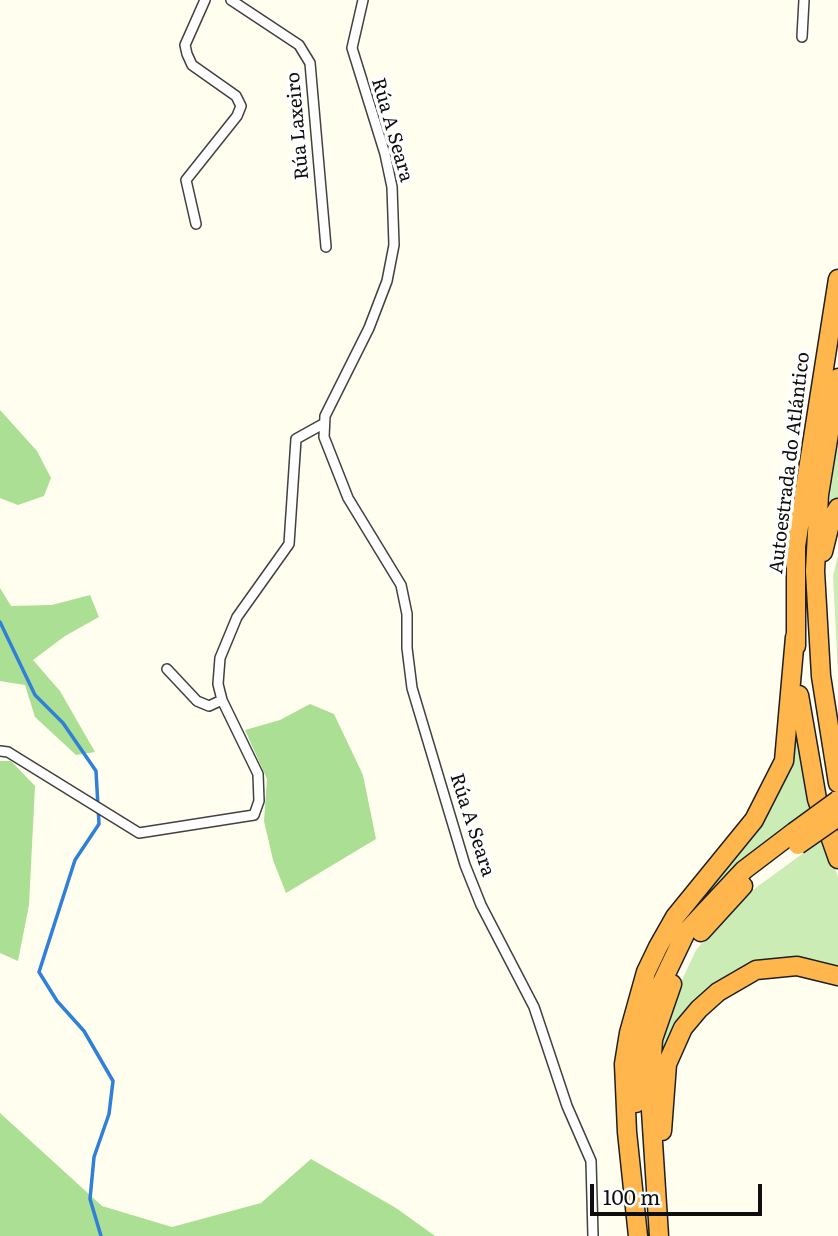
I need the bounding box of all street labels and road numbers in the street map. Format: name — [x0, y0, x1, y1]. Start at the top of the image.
street label: Rúa Laxeiro — [282, 71, 314, 181]
street label: Rúa A Seara — [366, 75, 418, 185]
street label: Autoestrada do Atlántico — [765, 351, 815, 575]
street label: Rúa A Seara — [445, 770, 499, 880]

